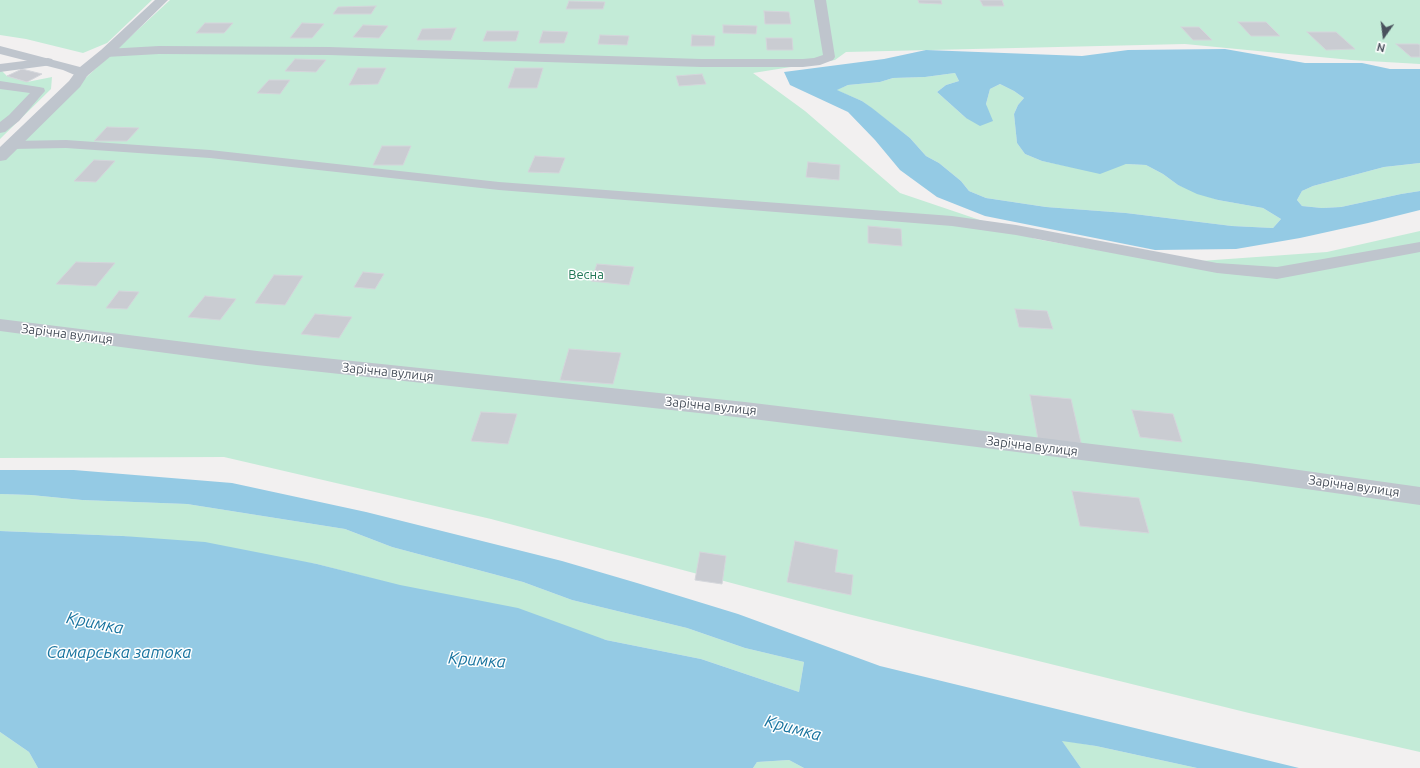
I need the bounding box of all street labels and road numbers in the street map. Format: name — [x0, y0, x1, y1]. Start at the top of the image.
street label: Зарічна вулиця — [20, 321, 114, 347]
street label: Зарічна вулиця — [342, 359, 434, 385]
street label: Зарічна вулиця — [665, 393, 757, 419]
street label: Зарічна вулиця — [985, 433, 1079, 459]
street label: Зарічна вулиця — [1307, 472, 1401, 500]

